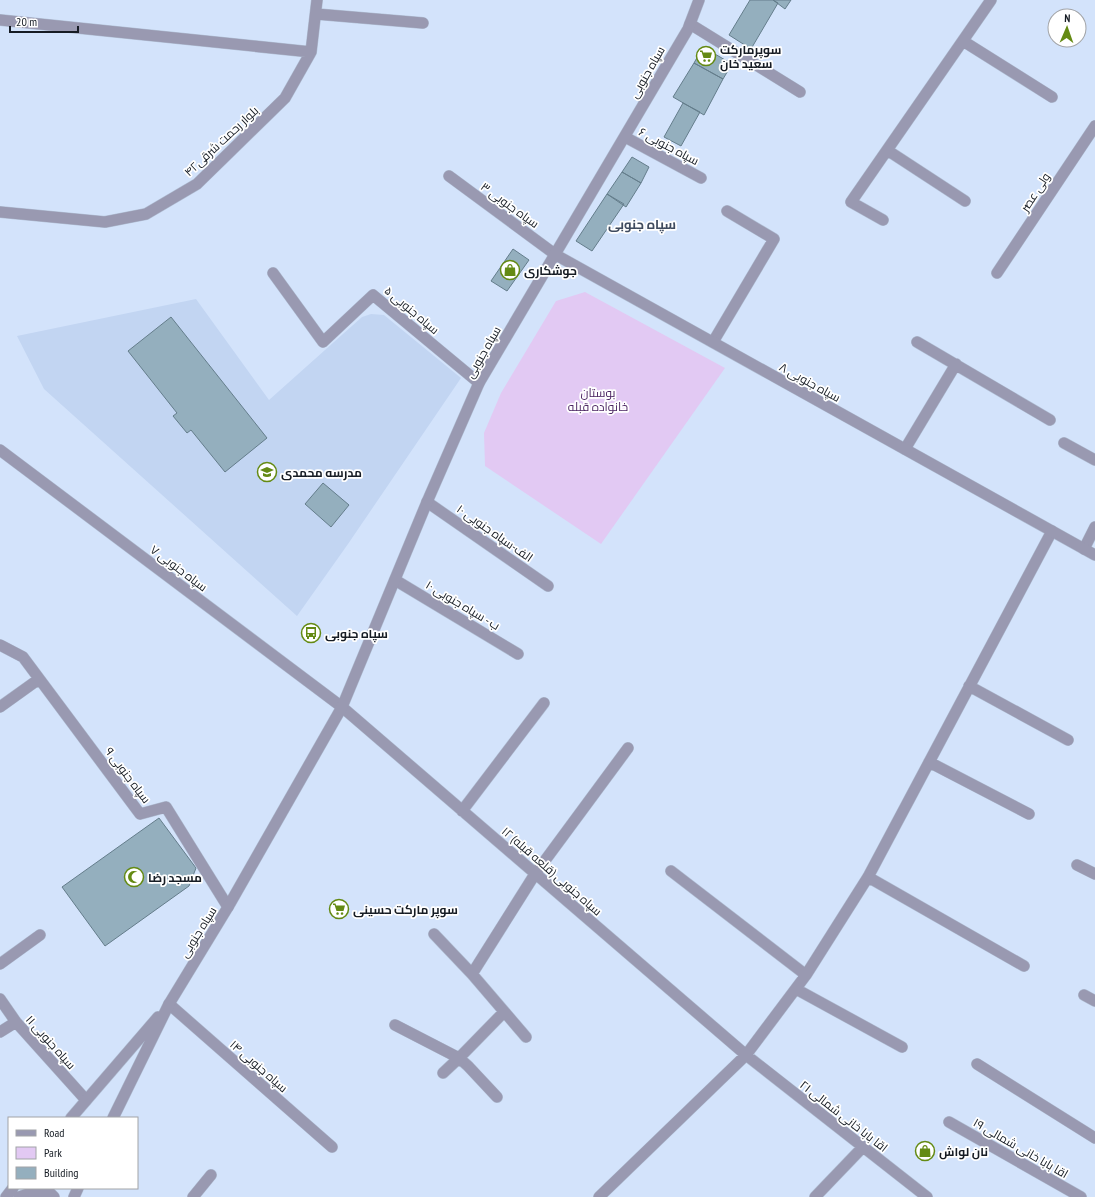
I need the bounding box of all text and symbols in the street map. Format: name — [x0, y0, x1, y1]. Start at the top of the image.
scale bar — [10, 8, 78, 34]
north arrow — [1047, 8, 1087, 48]
text: N — [1064, 11, 1071, 25]
text: 20 m — [16, 14, 37, 29]
place label: سوپرمارکت سعید خان — [720, 42, 782, 72]
street label: سپاه جنوبی — [626, 43, 669, 101]
supermarket icon: سوپرمارکت سعید خان — [695, 45, 717, 67]
street label: بلوار رحمت شرقی۴۲ — [181, 103, 261, 179]
street label: ۶ سپاه جنوبی — [636, 124, 702, 169]
street label: ولی عصر — [1016, 170, 1053, 215]
street label: ۳ سپاه جنوبی — [477, 179, 542, 232]
district label: سپاه جنوبی — [608, 216, 676, 234]
shop icon: جوشکاری — [499, 259, 521, 281]
place label: جوشکاری — [524, 263, 577, 279]
street label: ۵ سپاه جنوبی — [381, 283, 442, 338]
street label: سپاه جنوبی — [462, 323, 505, 381]
street label: ۸ سپاه جنوبی — [776, 359, 843, 406]
park label: بوستان خانواده قبله — [568, 385, 628, 414]
school or university icon: مدرسه محمدی — [256, 461, 278, 483]
place label: مدرسه محمدی — [281, 465, 362, 481]
street label: ۱۰ الف-سپاه جنوبی — [453, 501, 536, 566]
street label: ۷ سپاه جنوبی — [147, 542, 211, 595]
street label: ۱۰ ب - سپاه جنوبی — [423, 577, 503, 634]
bus stop icon: سپاه جنوبی — [300, 622, 322, 644]
place label: سپاه جنوبی — [325, 626, 388, 643]
street label: ۹ سپاه جنوبی — [101, 744, 154, 807]
street label: ۱۲ سپاه جنوبی (قلعه قبله) — [498, 823, 605, 919]
mosque icon: مسجد رضا — [123, 866, 145, 888]
place label: مسجد رضا — [148, 870, 202, 886]
supermarket icon: سوپر مارکت حسینی — [328, 898, 350, 920]
place label: سوپر مارکت حسینی — [353, 902, 458, 919]
street label: سپاه جنوبی — [176, 904, 220, 961]
street label: ۱۱ سپاه جنوبی — [22, 1012, 79, 1073]
street label: ۱۴ سپاه جنوبی — [226, 1037, 291, 1096]
street label: ۲۱ اقا بابا خانی شمالی — [797, 1077, 891, 1155]
street label: ۱۹ اقا بابا خانی شمالی — [971, 1115, 1071, 1181]
legend — [8, 1117, 138, 1189]
text: Road — [44, 1125, 64, 1140]
shop icon: نان لواش — [914, 1140, 936, 1162]
place label: نان لواش — [939, 1144, 988, 1160]
text: Park — [44, 1145, 62, 1160]
text: Building — [44, 1165, 79, 1180]

